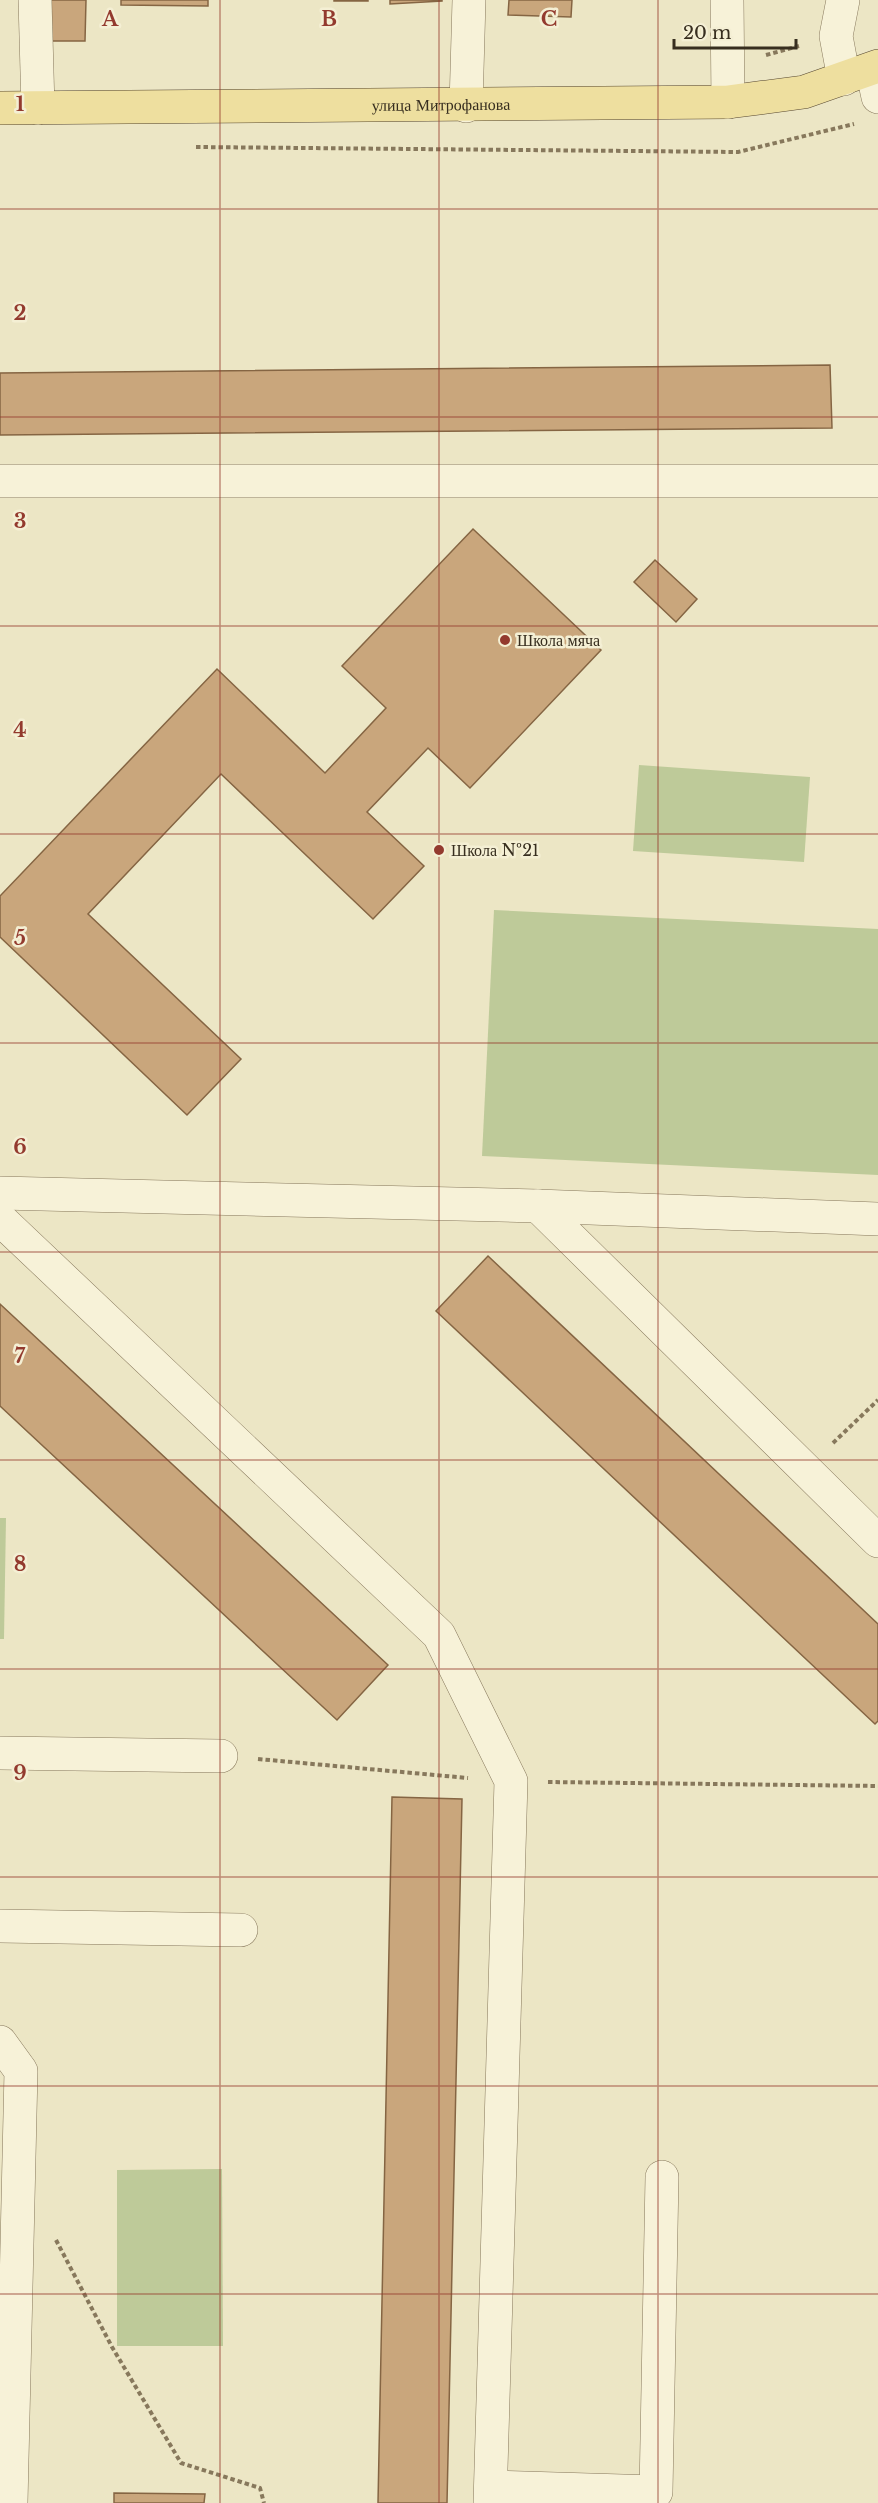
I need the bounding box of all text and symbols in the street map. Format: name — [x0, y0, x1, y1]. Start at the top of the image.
text: A — [101, 7, 119, 31]
text: B — [321, 7, 337, 31]
text: C — [541, 7, 557, 31]
scale bar — [674, 12, 796, 50]
text: 20 m — [683, 22, 731, 44]
text: 1 — [16, 92, 25, 116]
street label: улица Митрофанова — [372, 94, 510, 115]
text: 2 — [13, 301, 27, 325]
text: 3 — [14, 509, 26, 533]
place label: Школа мяча — [517, 630, 600, 650]
marker: Школа мяча — [498, 633, 512, 647]
text: 4 — [13, 718, 27, 742]
place label: Школа №21 — [451, 840, 539, 860]
marker: Школа №21 — [432, 843, 446, 857]
text: 5 — [14, 926, 26, 950]
text: 6 — [13, 1135, 27, 1159]
text: 7 — [15, 1344, 26, 1368]
text: 8 — [14, 1552, 26, 1576]
text: 9 — [13, 1761, 27, 1785]

